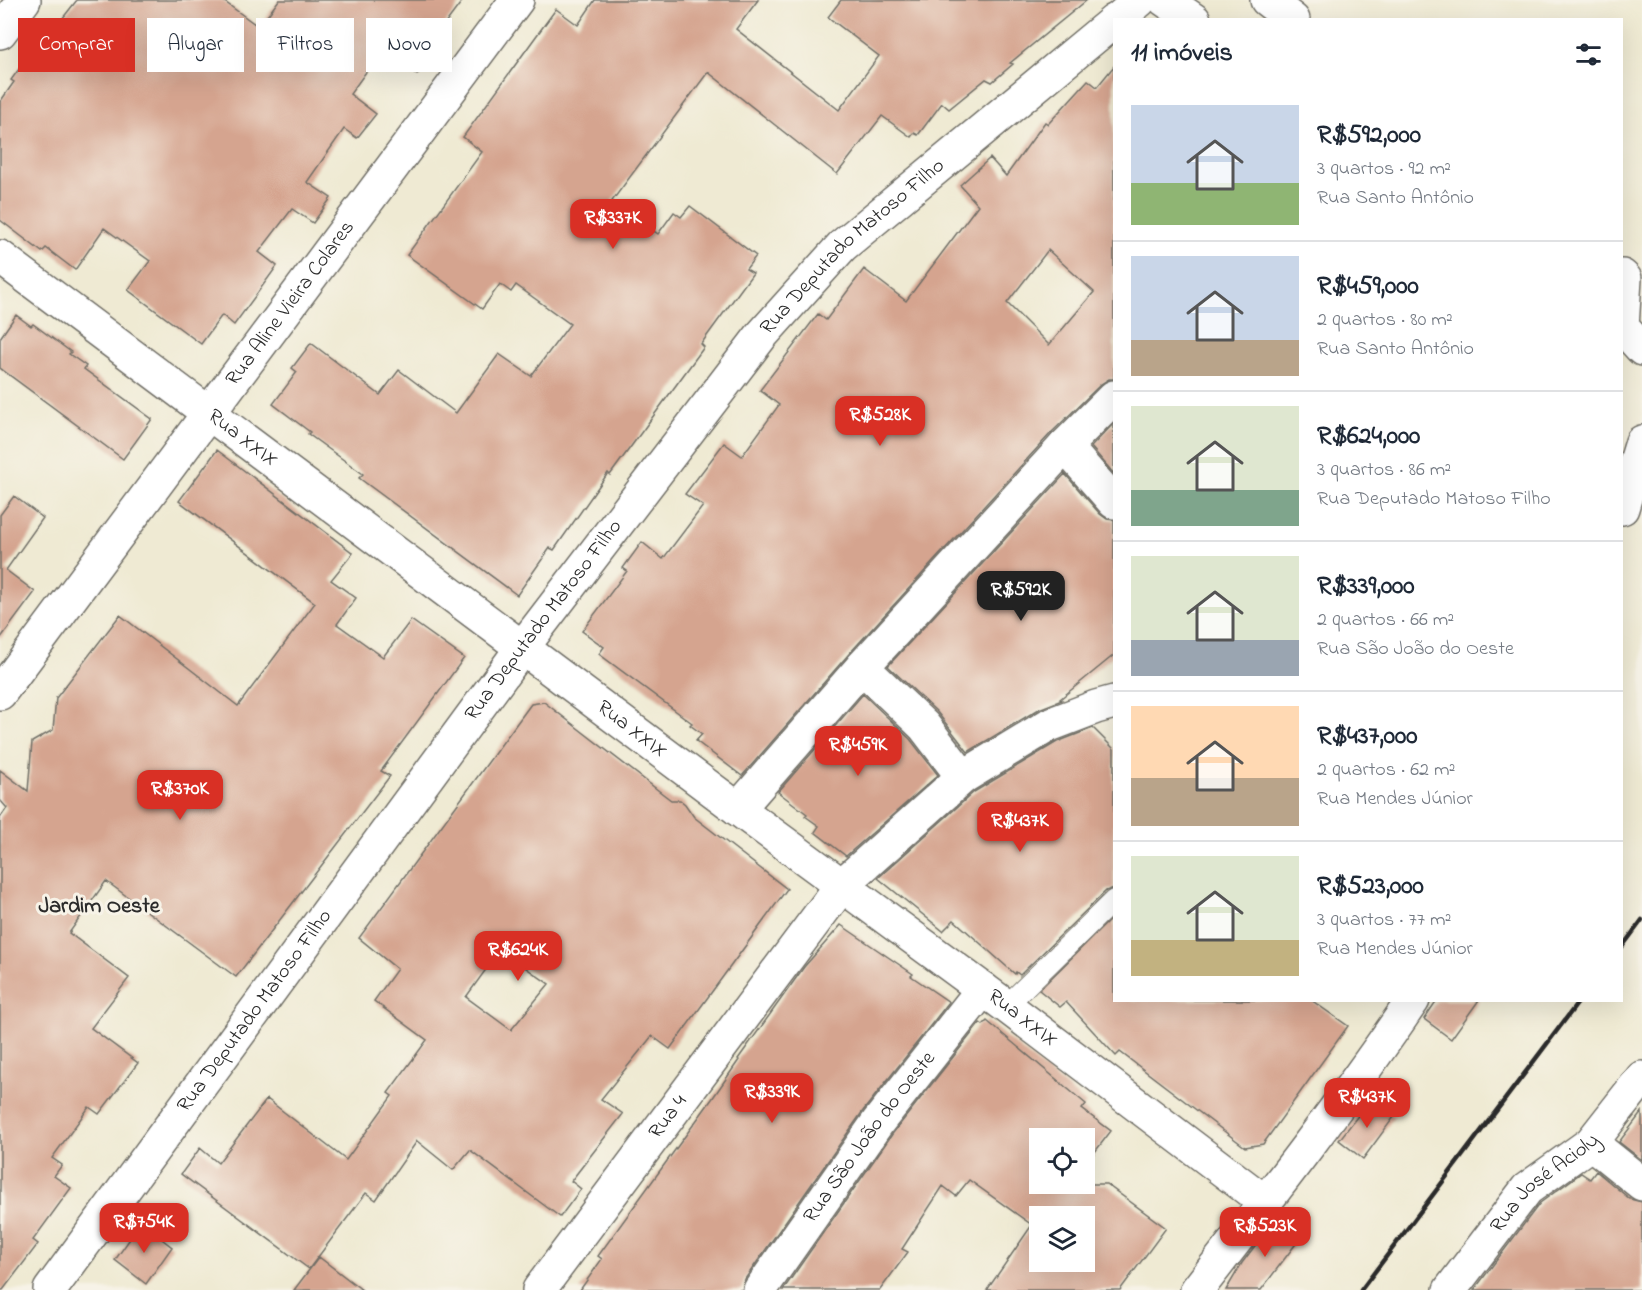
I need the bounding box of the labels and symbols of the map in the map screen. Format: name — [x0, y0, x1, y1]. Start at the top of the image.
street label: Rua Deputado Matoso Filho — [753, 152, 952, 342]
pin: R$337K — [564, 199, 662, 250]
street label: Rua Aline Vieira Colares — [219, 214, 362, 393]
pin: R$528K — [831, 396, 929, 447]
street label: Rua XXIX — [201, 402, 284, 475]
street label: Rua Deputado Matoso Filho — [458, 513, 630, 727]
pin: R$592K — [972, 571, 1070, 622]
street label: Rua XXIX — [590, 693, 673, 766]
pin: R$459K — [809, 726, 907, 777]
pin: R$370K — [131, 770, 229, 821]
pin: R$437K — [971, 802, 1069, 853]
district label: Jardim Oeste — [38, 891, 161, 923]
street label: Rua Deputado Matoso Filho — [170, 903, 340, 1119]
pin: R$624K — [469, 931, 567, 982]
street label: Rua XXIX — [981, 982, 1064, 1055]
street label: Rua São João do Oeste — [796, 1045, 944, 1229]
pin: R$339K — [723, 1073, 821, 1124]
pin: R$437K — [1318, 1078, 1416, 1129]
street label: Rua 4 — [642, 1088, 695, 1146]
street label: Rua José Acioly — [1483, 1128, 1609, 1240]
pin: R$754K — [95, 1203, 193, 1254]
pin: R$523K — [1216, 1207, 1314, 1258]

